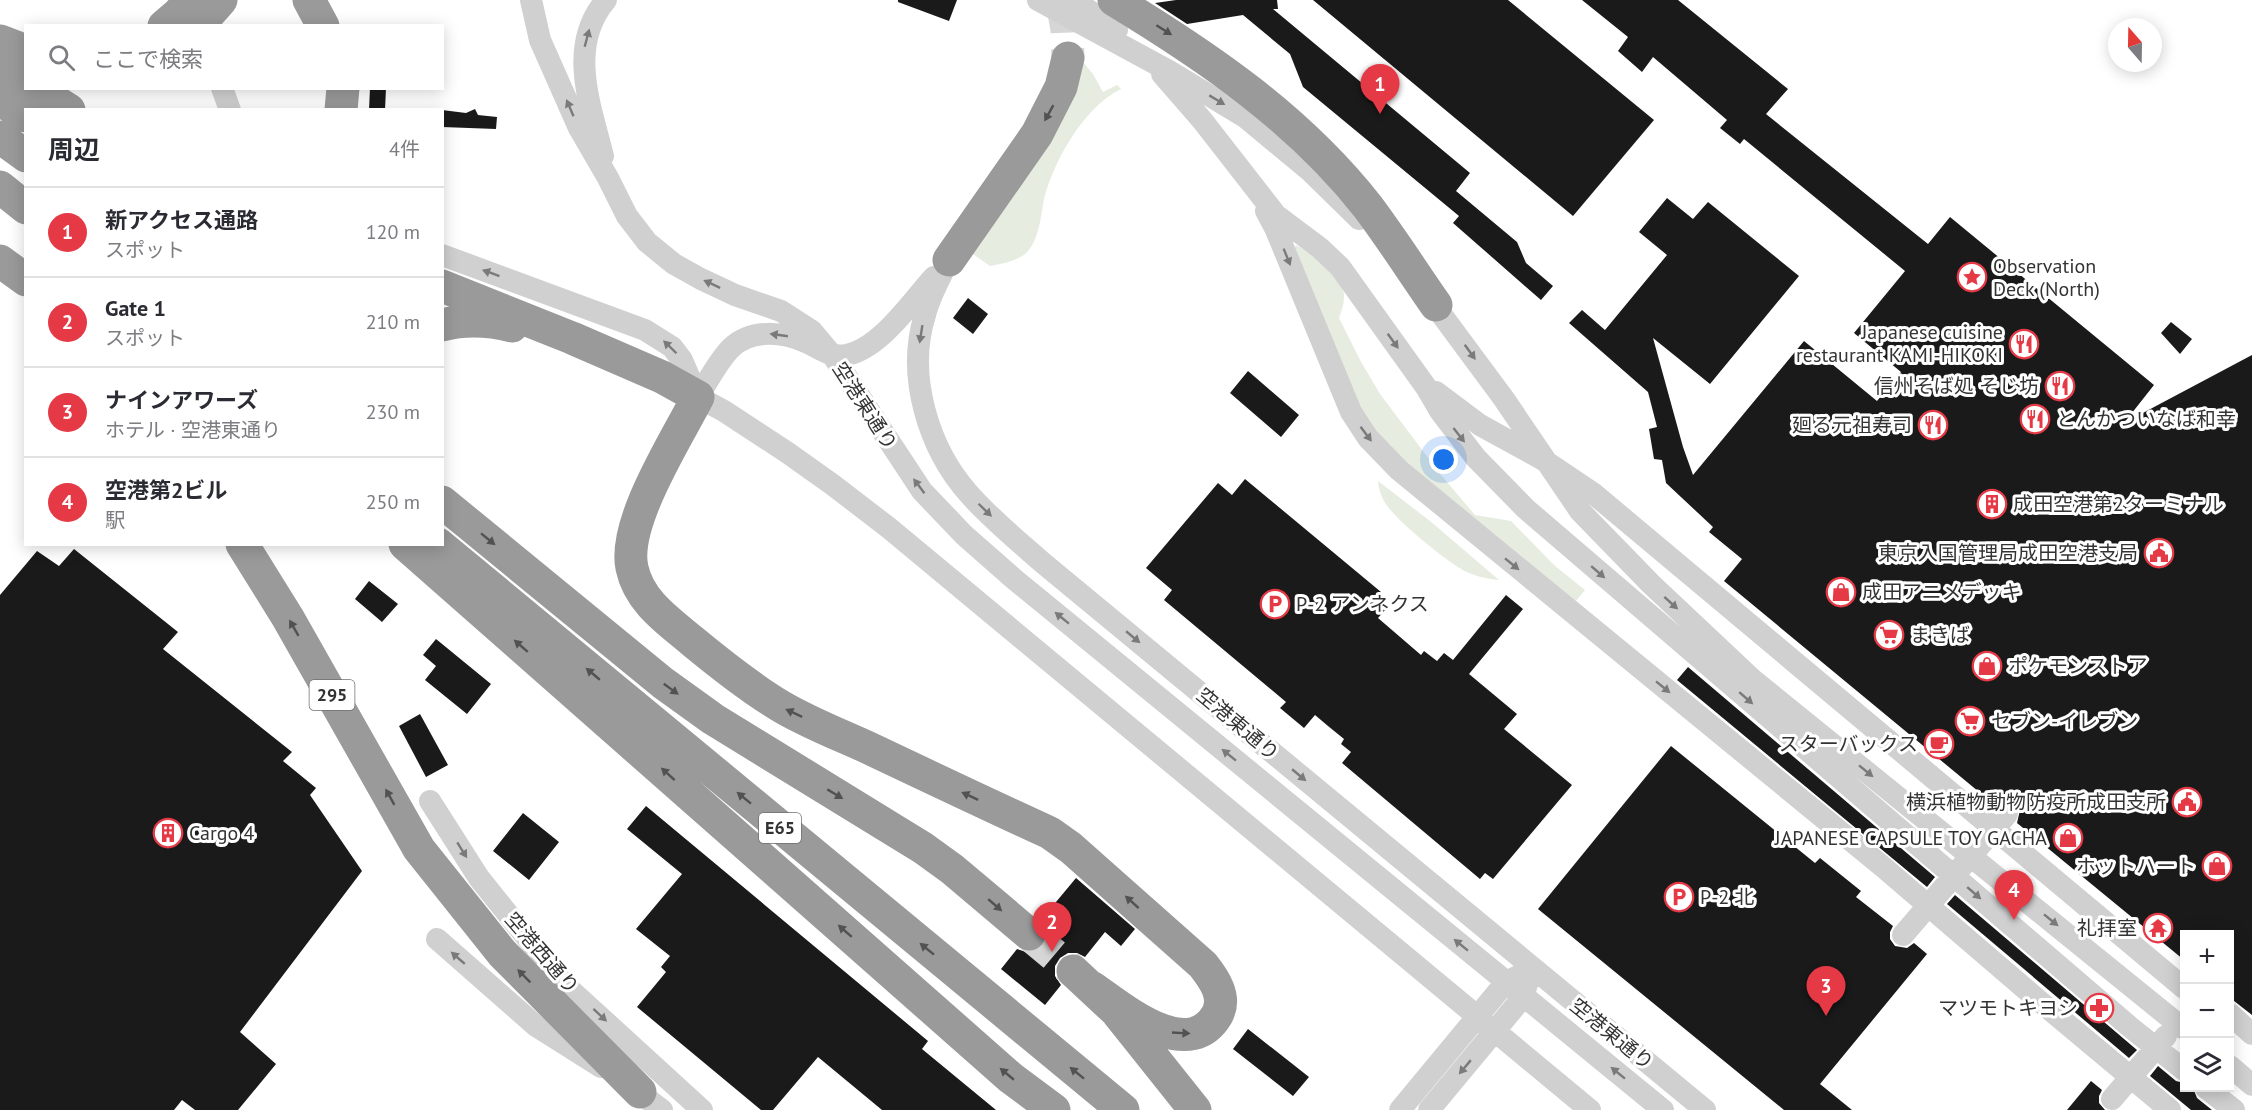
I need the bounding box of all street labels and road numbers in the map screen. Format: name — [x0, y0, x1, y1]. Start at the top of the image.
street label: 空港東通り — [827, 357, 903, 455]
road number: 295 — [310, 680, 354, 710]
street label: 空港東通り — [1191, 682, 1285, 766]
road number: E65 — [759, 813, 801, 843]
street label: 空港西通り — [499, 907, 585, 999]
street label: 空港東通り — [1565, 992, 1659, 1076]

